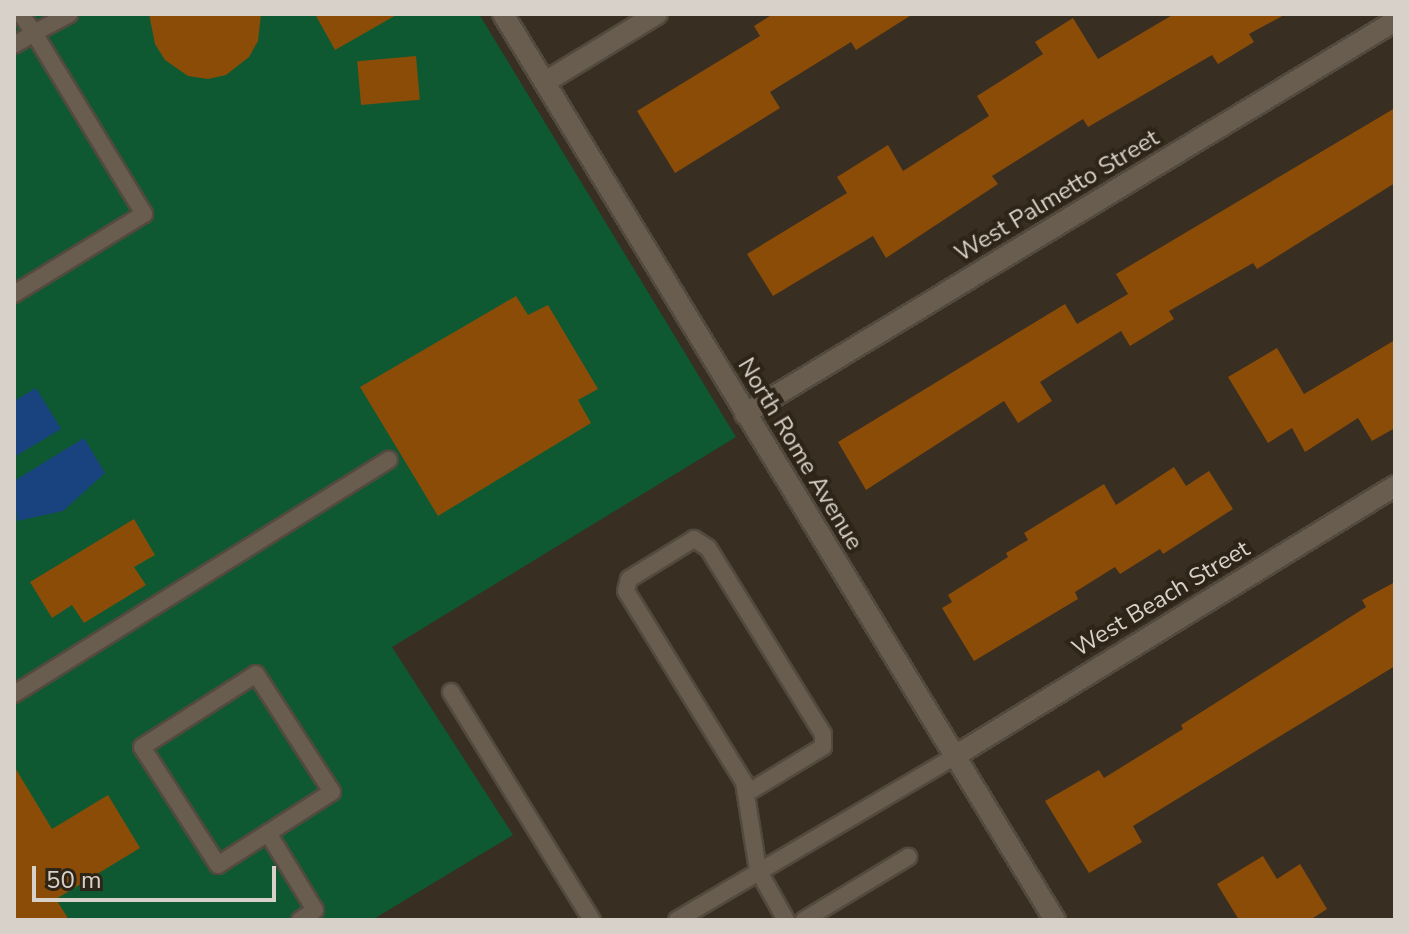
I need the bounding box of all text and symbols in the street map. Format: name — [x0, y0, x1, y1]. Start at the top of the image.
street label: West Palmetto Street — [950, 124, 1164, 268]
street label: North Rome Avenue — [731, 353, 869, 555]
street label: West Beach Street — [1067, 535, 1255, 663]
scale bar — [36, 850, 280, 900]
text: 50 m — [46, 864, 102, 896]

